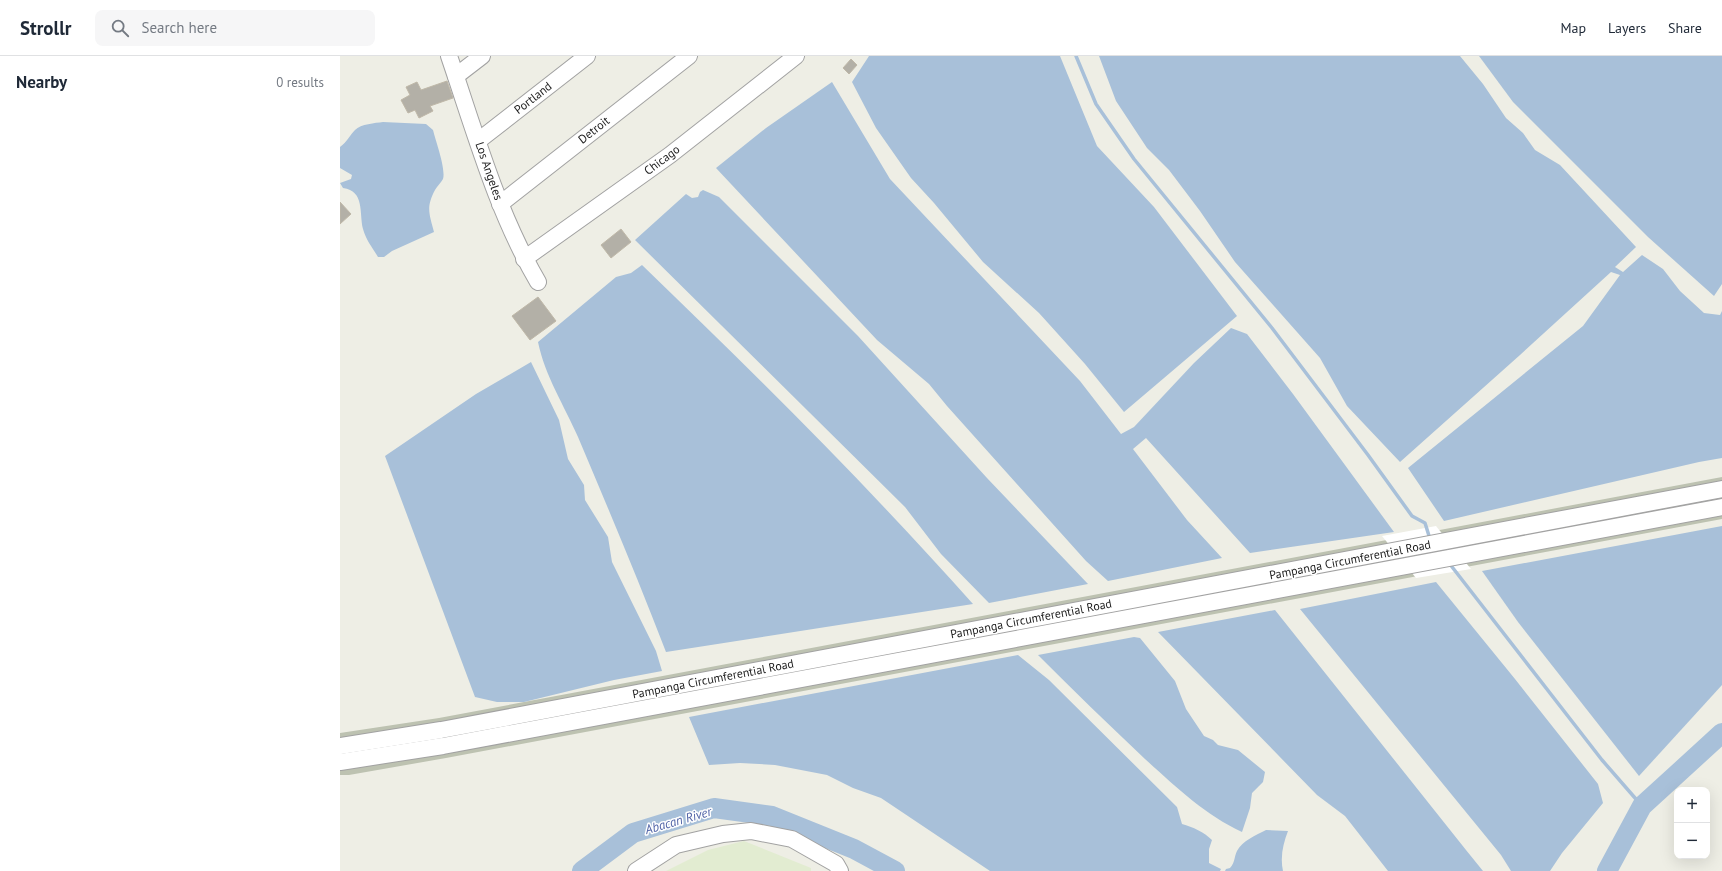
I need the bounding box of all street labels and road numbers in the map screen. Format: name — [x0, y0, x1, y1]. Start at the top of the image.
street label: Portland — [511, 78, 555, 117]
street label: Detroit — [575, 113, 612, 147]
street label: Los Angeles — [473, 140, 506, 202]
street label: Chicago — [641, 141, 683, 178]
street label: Pampanga Circumferential Road — [1268, 536, 1432, 583]
street label: Pampanga Circumferential Road — [949, 595, 1113, 642]
street label: Pampanga Circumferential Road — [631, 655, 795, 702]

